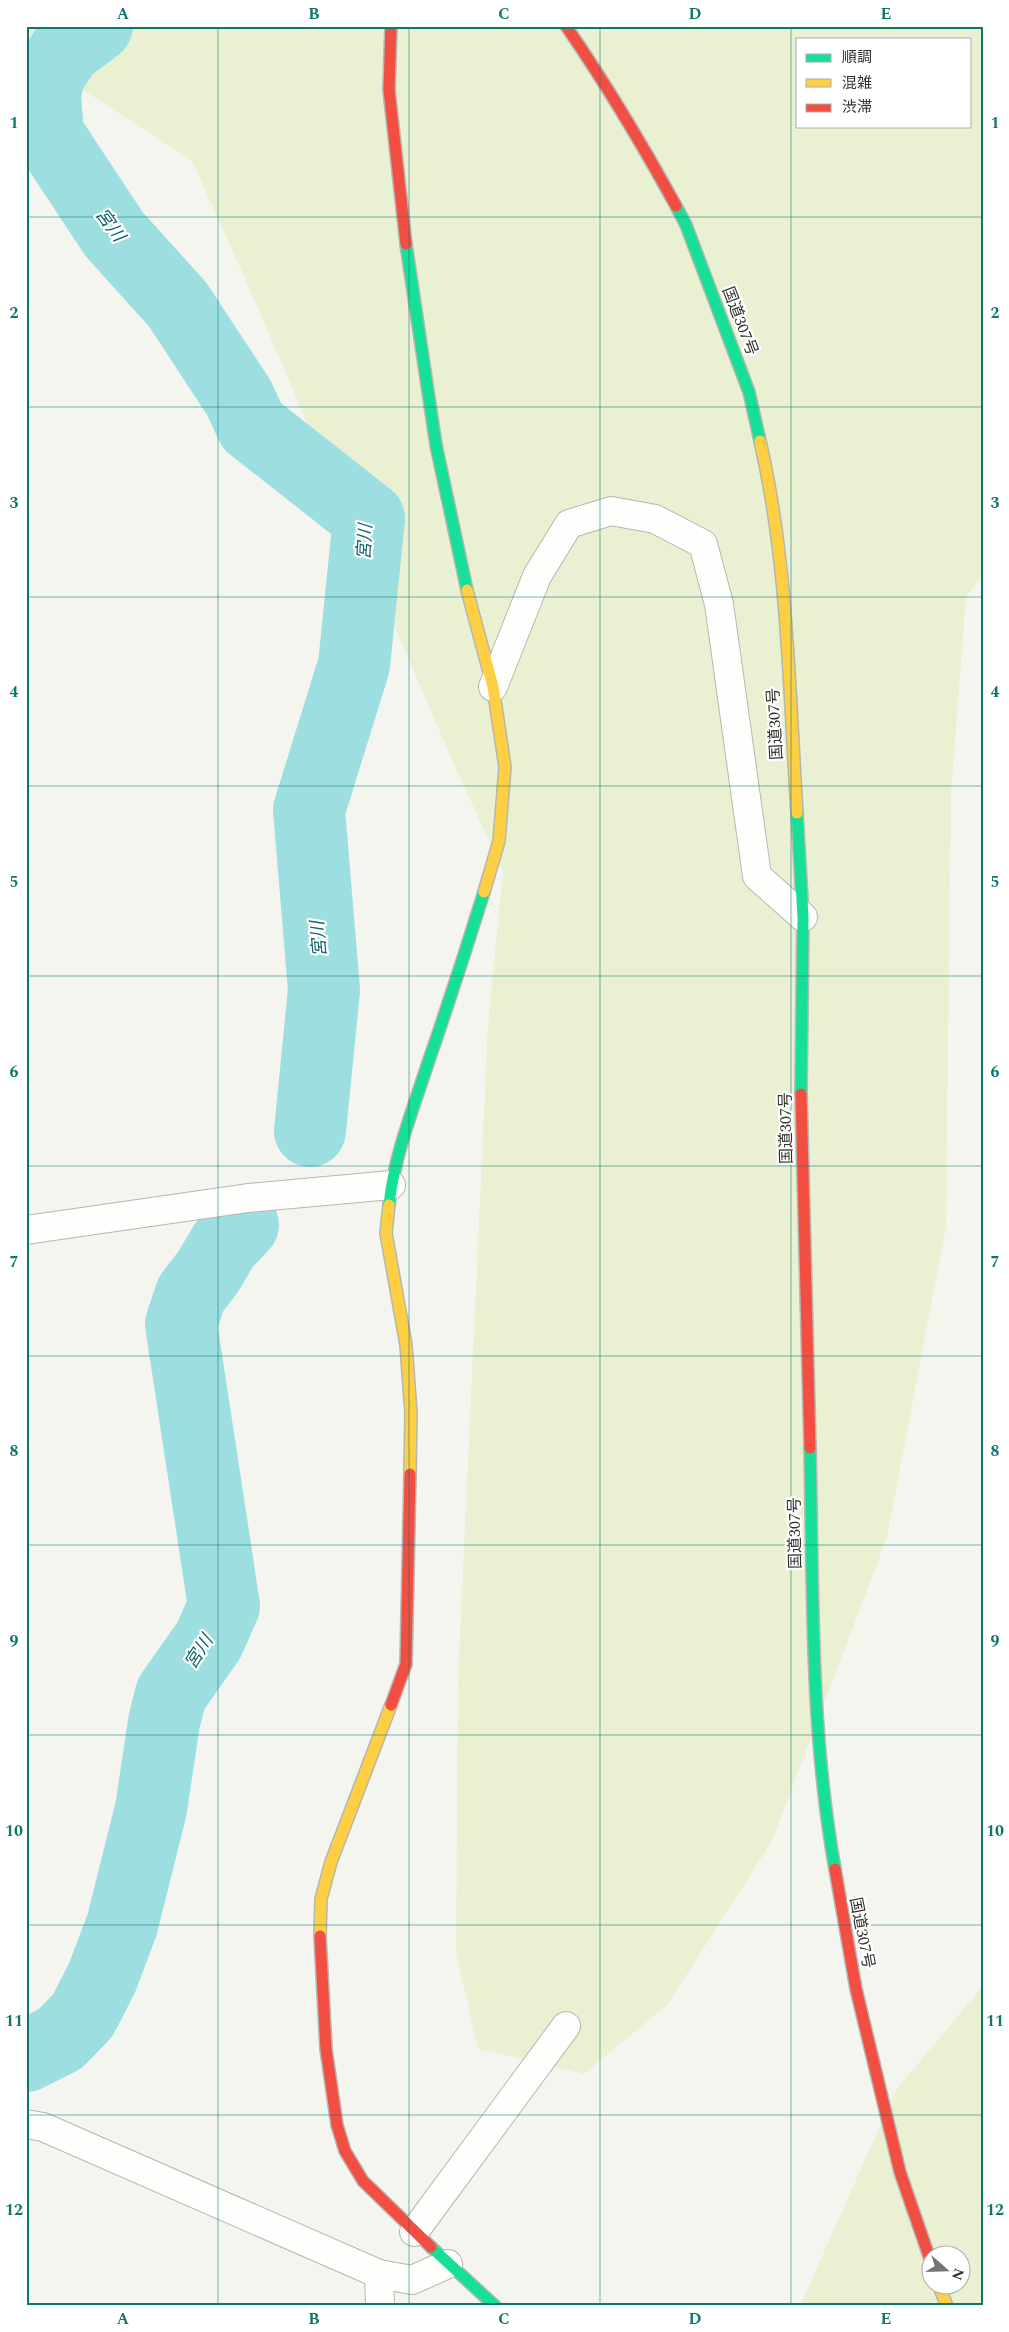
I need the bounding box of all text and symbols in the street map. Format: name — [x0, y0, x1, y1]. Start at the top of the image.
text: A — [117, 2, 130, 26]
text: B — [308, 2, 320, 26]
text: C — [498, 2, 510, 26]
text: D — [689, 2, 702, 26]
text: E — [881, 2, 891, 26]
legend — [796, 38, 972, 128]
text: 順調 — [842, 46, 872, 69]
text: 混雑 — [842, 72, 872, 95]
text: 渋滞 — [842, 96, 872, 119]
text: 1 — [10, 111, 18, 135]
text: 1 — [991, 111, 999, 135]
water label: 宮川 — [88, 203, 133, 249]
street label: 国道307号 — [716, 283, 764, 359]
text: 2 — [10, 301, 19, 325]
text: 2 — [991, 301, 1000, 325]
text: 3 — [10, 491, 19, 515]
text: 3 — [991, 491, 1000, 515]
water label: 宮川 — [351, 521, 380, 561]
text: 4 — [10, 680, 19, 704]
text: 4 — [991, 680, 1000, 704]
street label: 国道307号 — [761, 687, 789, 761]
text: 5 — [10, 870, 18, 894]
text: 5 — [991, 870, 999, 894]
water label: 宮川 — [304, 918, 334, 958]
text: 6 — [10, 1060, 19, 1084]
text: 6 — [991, 1060, 1000, 1084]
street label: 国道307号 — [773, 1092, 799, 1164]
text: 7 — [10, 1250, 19, 1274]
text: 7 — [991, 1250, 1000, 1274]
text: 8 — [10, 1439, 19, 1463]
text: 8 — [991, 1439, 1000, 1463]
street label: 国道307号 — [782, 1497, 808, 1569]
water label: 宮川 — [178, 1628, 221, 1674]
text: 9 — [10, 1629, 19, 1653]
text: 9 — [991, 1629, 1000, 1653]
text: 10 — [5, 1819, 23, 1843]
text: 10 — [986, 1819, 1004, 1843]
street label: 国道307号 — [843, 1895, 881, 1971]
text: 11 — [5, 2009, 23, 2033]
text: 11 — [986, 2009, 1004, 2033]
text: 12 — [5, 2198, 23, 2222]
text: 12 — [986, 2198, 1004, 2222]
north arrow — [922, 2244, 972, 2294]
text: N — [946, 2265, 970, 2283]
text: A — [117, 2307, 130, 2331]
text: B — [308, 2307, 320, 2331]
text: C — [498, 2307, 510, 2331]
text: D — [689, 2307, 702, 2331]
text: E — [881, 2307, 891, 2331]

